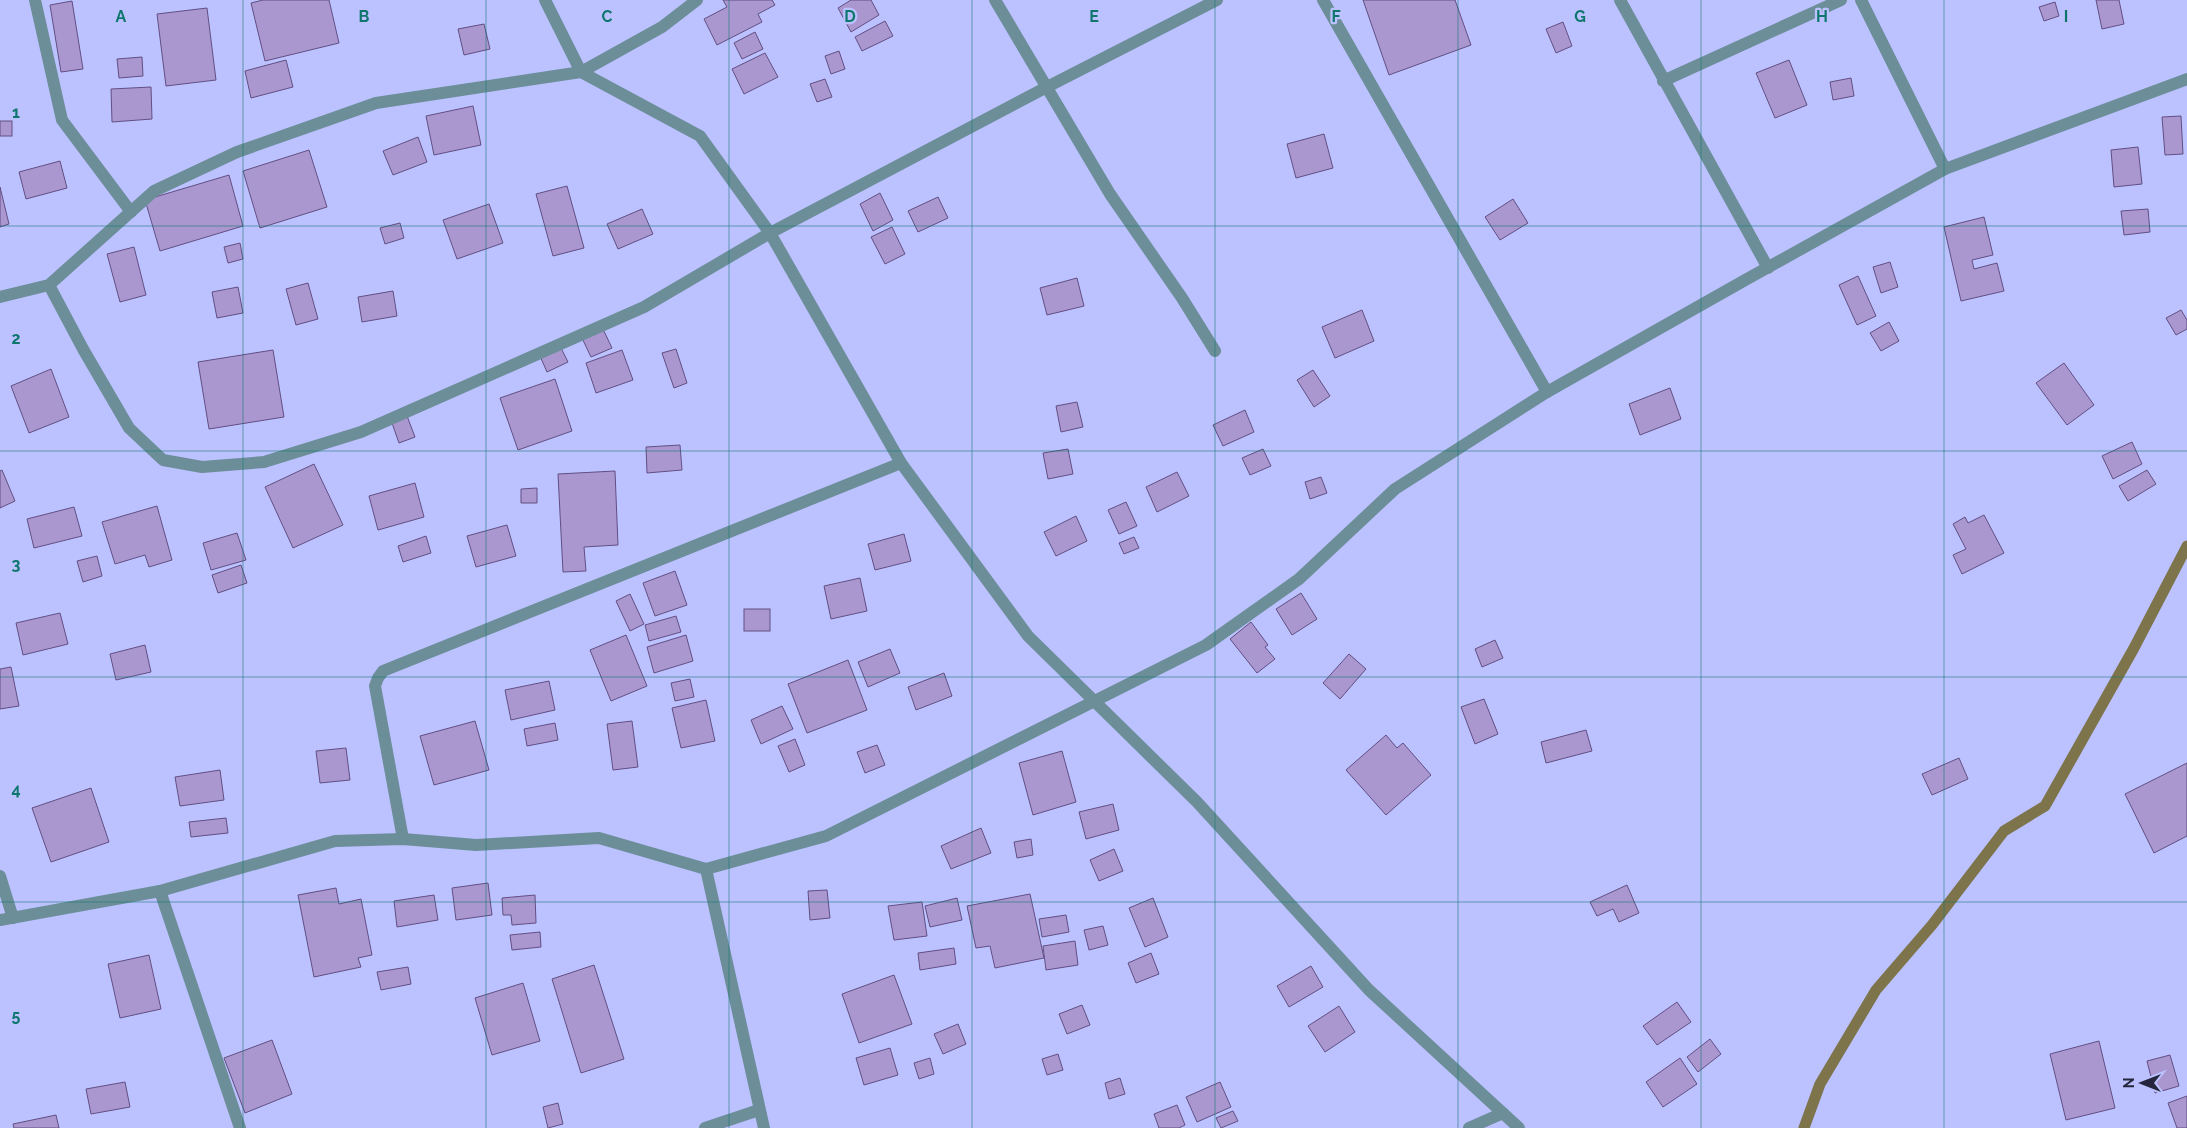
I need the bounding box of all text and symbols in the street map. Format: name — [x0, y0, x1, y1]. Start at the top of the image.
text: A — [116, 7, 127, 26]
text: B — [359, 7, 370, 26]
text: C — [602, 7, 613, 26]
text: D — [844, 7, 856, 26]
text: E — [1089, 7, 1099, 26]
text: F — [1331, 7, 1341, 26]
text: G — [1574, 7, 1586, 26]
text: H — [1816, 7, 1828, 26]
text: I — [2064, 7, 2068, 26]
text: 1 — [12, 103, 20, 122]
text: 2 — [11, 329, 21, 348]
text: 3 — [12, 555, 21, 574]
text: 4 — [11, 780, 21, 799]
text: 5 — [12, 1006, 21, 1025]
north arrow — [2117, 1058, 2167, 1108]
text: N — [2121, 1078, 2137, 1088]

